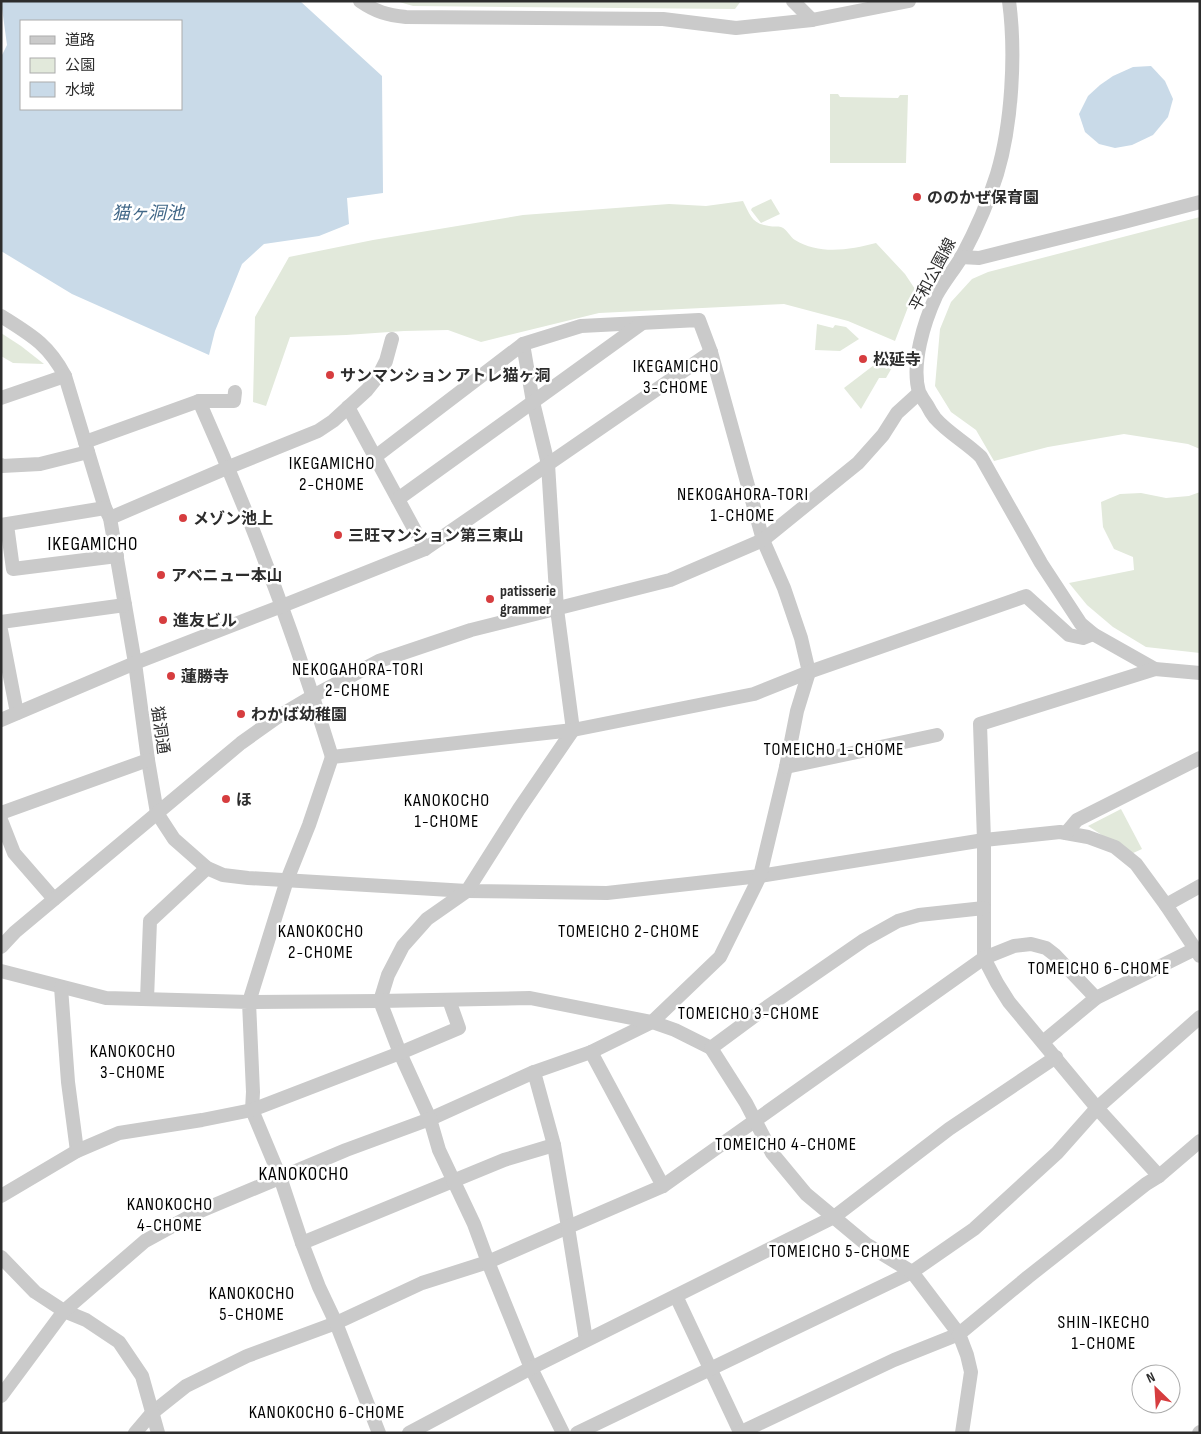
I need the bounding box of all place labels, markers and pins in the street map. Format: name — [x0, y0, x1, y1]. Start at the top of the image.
place label: ののかぜ保育園 — [927, 189, 1039, 208]
marker: ののかぜ保育園 — [911, 191, 923, 203]
place label: 松延寺 — [873, 351, 921, 370]
marker: 松延寺 — [857, 353, 869, 365]
place label: サンマンション アトレ猫ヶ洞 — [340, 367, 551, 386]
marker: サンマンション アトレ猫ヶ洞 — [324, 369, 336, 381]
place label: メゾン池上 — [193, 510, 273, 529]
marker: メゾン池上 — [177, 512, 189, 524]
place label: 三旺マンション第三東山 — [348, 527, 524, 546]
marker: 三旺マンション第三東山 — [332, 529, 344, 541]
place label: アベニュー本山 — [171, 567, 283, 586]
marker: アベニュー本山 — [155, 569, 167, 581]
place label: patisserie grammer — [500, 582, 556, 619]
marker: patisserie grammer — [484, 593, 496, 605]
place label: 進友ビル — [173, 612, 237, 631]
marker: 進友ビル — [157, 614, 169, 626]
place label: 蓮勝寺 — [181, 668, 229, 687]
marker: 蓮勝寺 — [165, 670, 177, 682]
place label: わかば幼稚園 — [251, 706, 347, 725]
marker: わかば幼稚園 — [235, 708, 247, 720]
place label: ほ — [236, 791, 252, 810]
marker: ほ — [220, 793, 232, 805]

